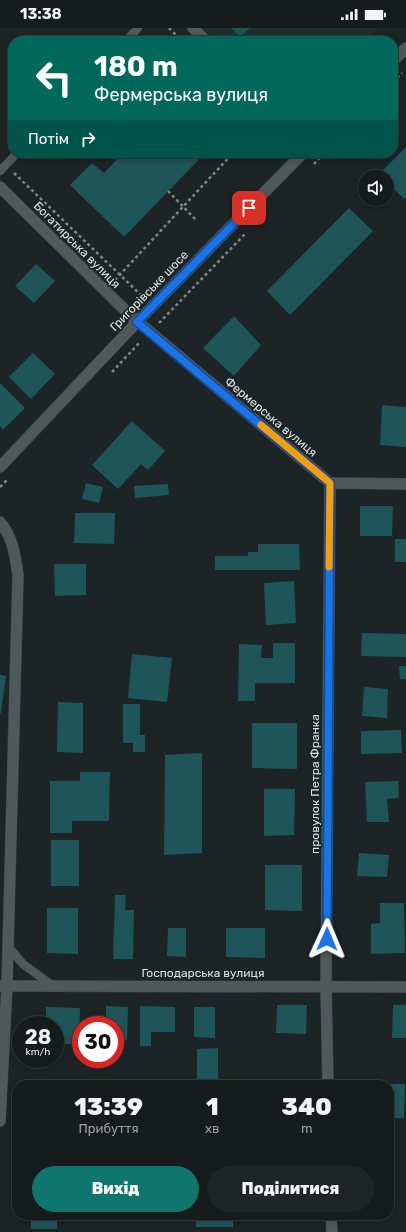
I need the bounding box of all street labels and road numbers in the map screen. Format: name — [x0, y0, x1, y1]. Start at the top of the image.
street label: Богатирська вулиця — [31, 199, 123, 291]
street label: Григорівське шосе — [107, 248, 191, 334]
street label: Фермерська вулиця — [222, 374, 320, 460]
street label: провулок Петра Франка — [308, 714, 322, 854]
street label: Господарська вулиця — [141, 966, 265, 980]

